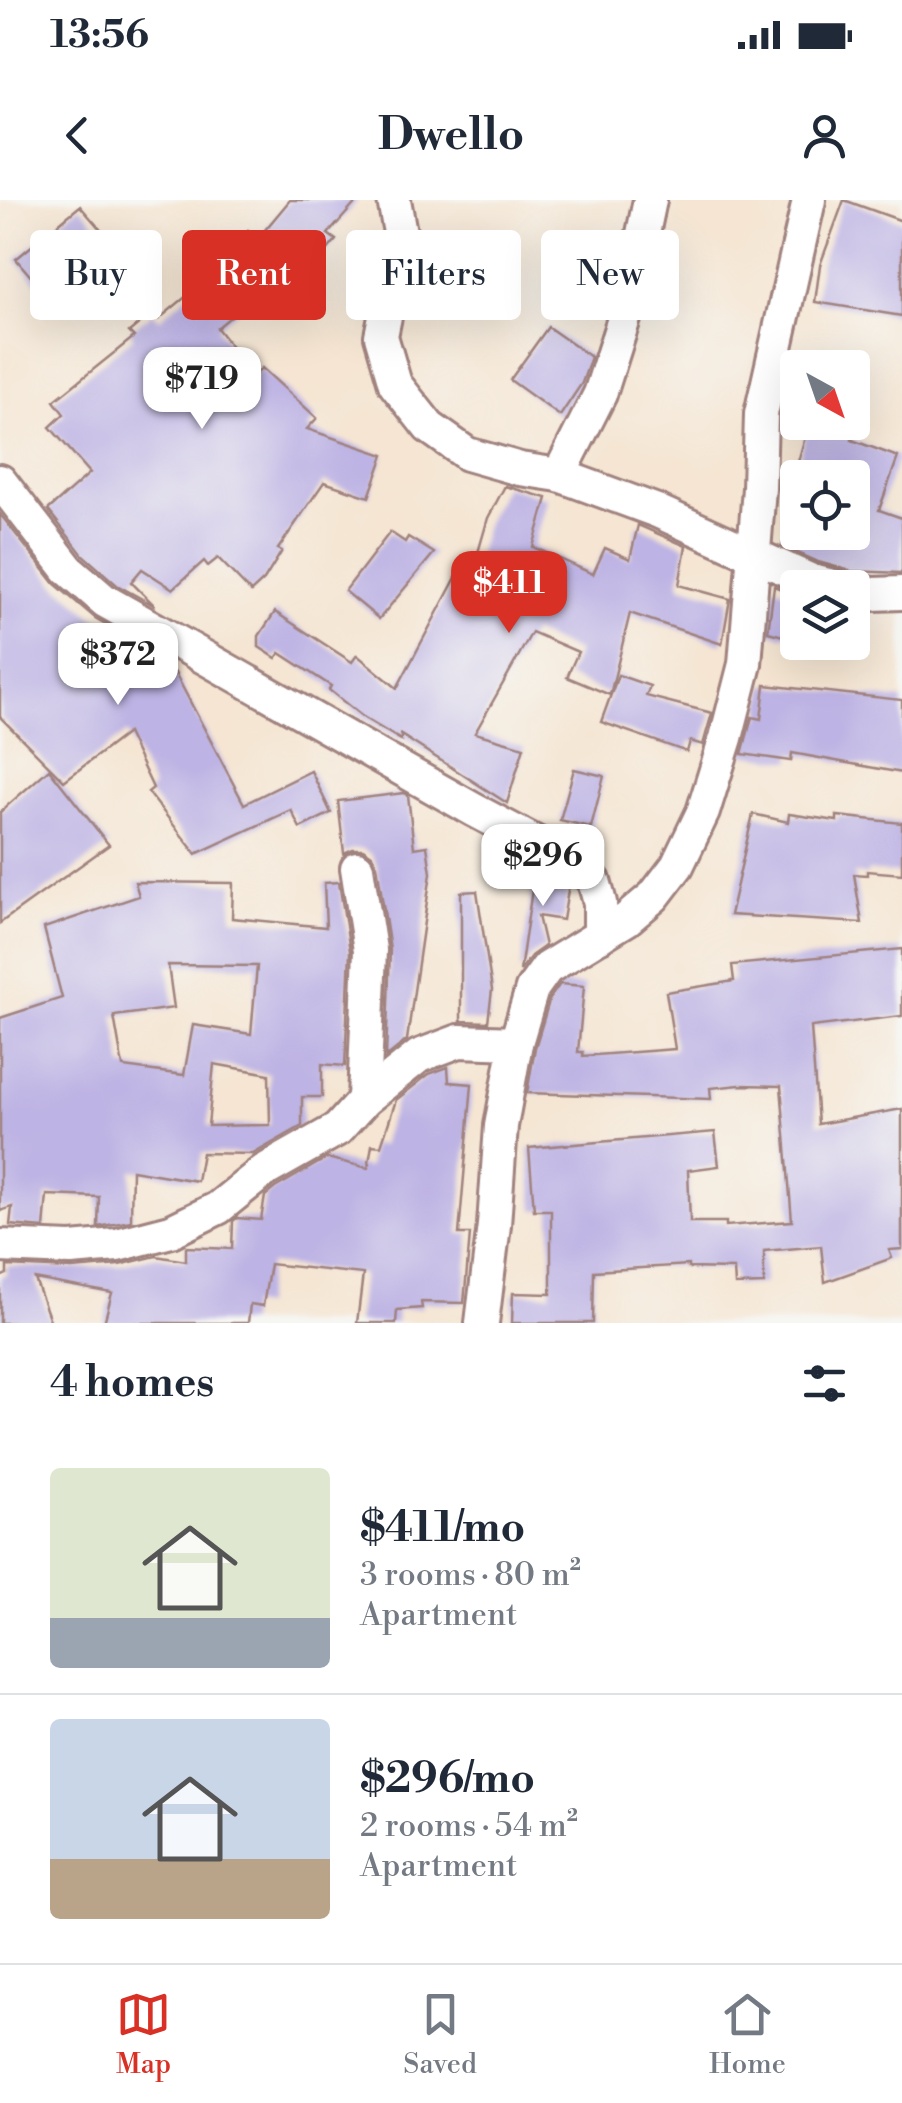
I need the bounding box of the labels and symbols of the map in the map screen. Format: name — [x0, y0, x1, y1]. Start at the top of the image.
pin: $719 — [143, 347, 261, 432]
north arrow — [780, 350, 870, 440]
pin: $411 — [450, 551, 568, 636]
pin: $372 — [59, 623, 177, 708]
pin: $296 — [484, 824, 602, 909]

